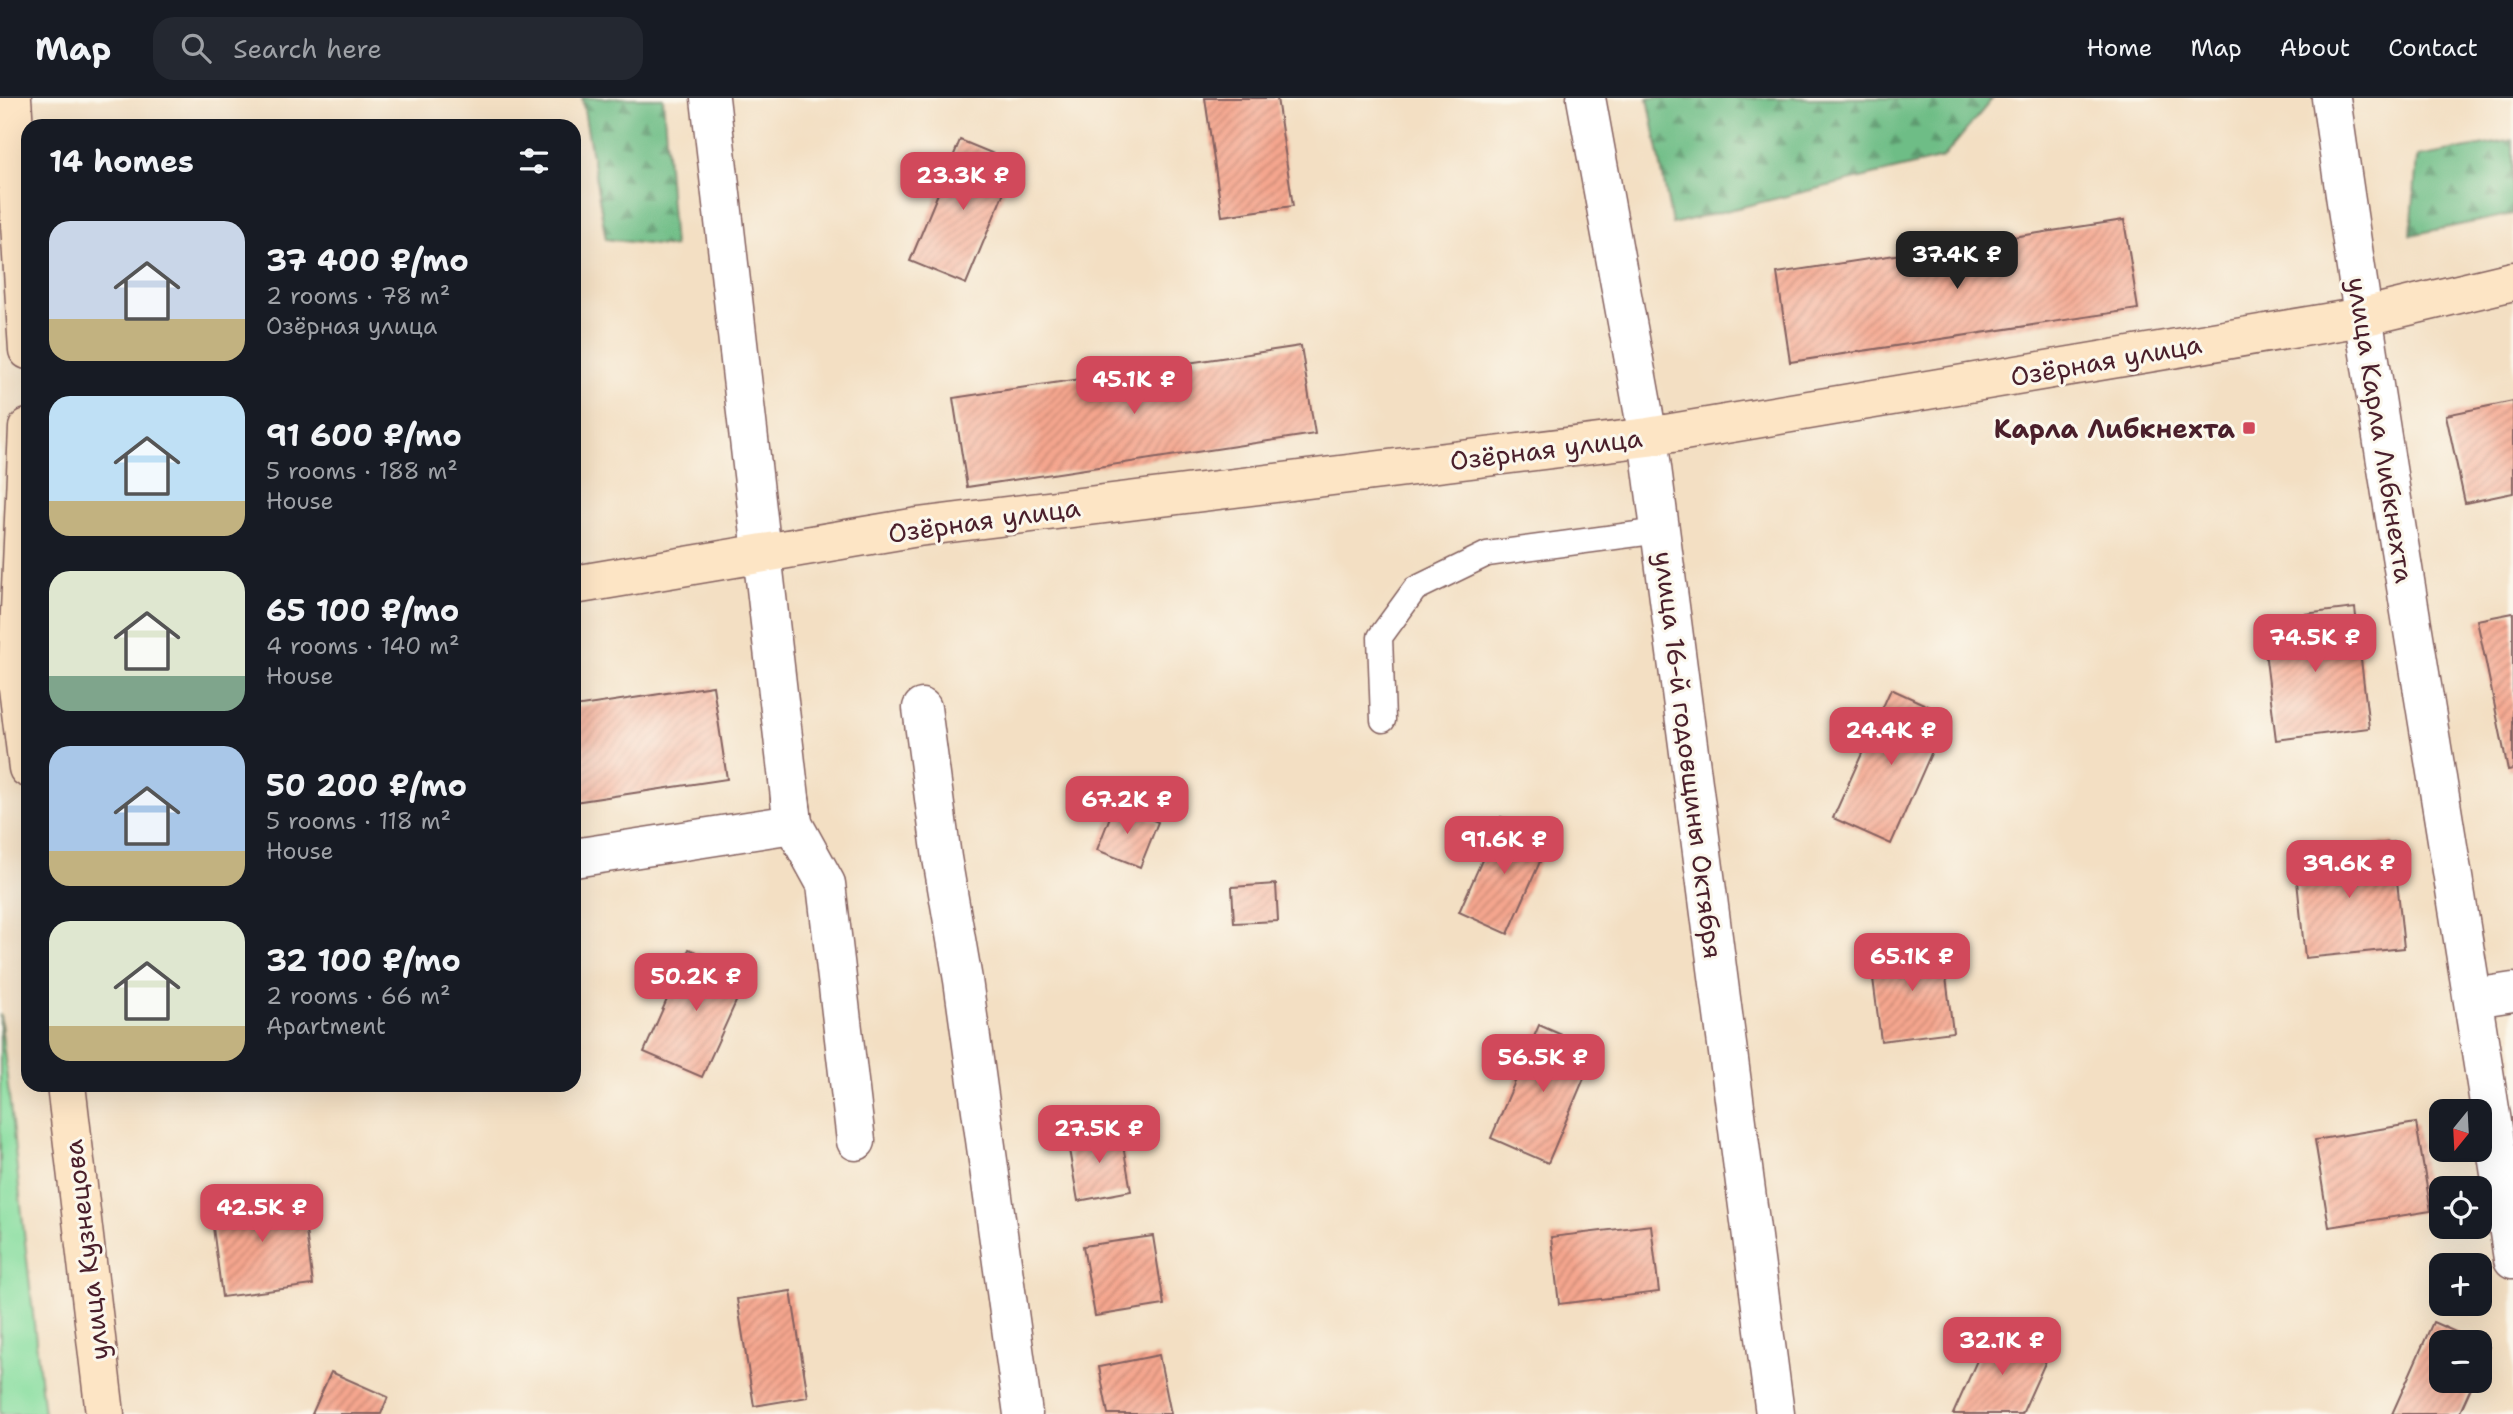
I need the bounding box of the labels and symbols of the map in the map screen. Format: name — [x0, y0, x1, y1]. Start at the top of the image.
pin: 23.3K ₽ — [898, 152, 1028, 212]
pin: 37.4K ₽ — [1892, 232, 2022, 291]
street label: улица Карла Либкнехта — [2340, 274, 2422, 586]
street label: Озёрная улица — [2008, 326, 2204, 394]
pin: 45.1K ₽ — [1069, 356, 1199, 416]
place label: Карла Либкнехта — [1994, 411, 2235, 446]
street label: Озёрная улица — [1448, 420, 1644, 478]
marker: Карла Либкнехта — [2241, 420, 2257, 436]
street label: Озёрная улица — [886, 489, 1082, 551]
street label: улица 16-й годовщины Октября — [1647, 549, 1731, 961]
pin: 74.5K ₽ — [2250, 614, 2380, 674]
pin: 24.4K ₽ — [1826, 708, 1956, 767]
pin: 67.2K ₽ — [1062, 776, 1192, 836]
pin: 91.6K ₽ — [1439, 816, 1569, 876]
pin: 39.6K ₽ — [2284, 840, 2414, 900]
pin: 65.1K ₽ — [1847, 934, 1977, 993]
pin: 50.2K ₽ — [631, 954, 761, 1013]
pin: 56.5K ₽ — [1478, 1034, 1608, 1094]
north arrow — [2429, 1099, 2492, 1162]
pin: 27.5K ₽ — [1034, 1105, 1164, 1165]
street label: улица Кузнецова — [55, 1138, 117, 1362]
pin: 42.5K ₽ — [197, 1184, 327, 1244]
pin: 32.1K ₽ — [1937, 1318, 2067, 1377]

